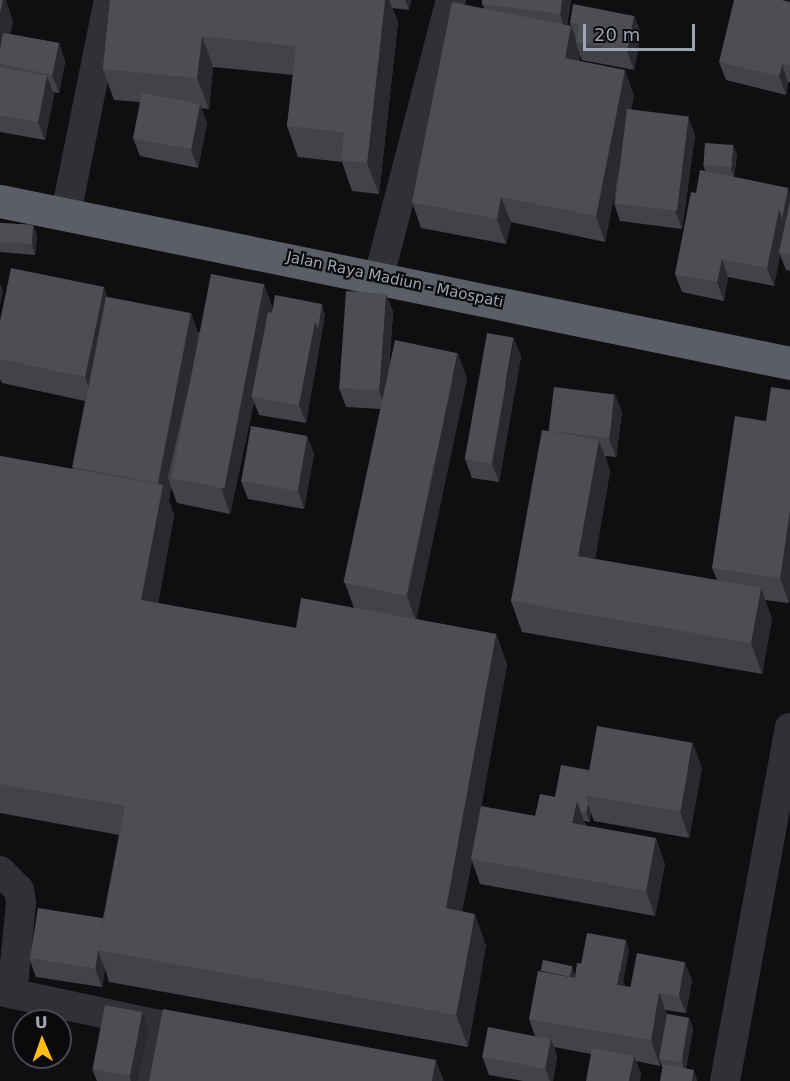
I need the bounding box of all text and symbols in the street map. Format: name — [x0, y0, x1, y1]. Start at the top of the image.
scale bar — [586, 12, 698, 50]
text: 20 m — [594, 24, 640, 45]
street label: Jalan Raya Madiun - Maospati — [285, 248, 505, 312]
north arrow — [12, 1009, 72, 1069]
text: U — [35, 1013, 48, 1032]

